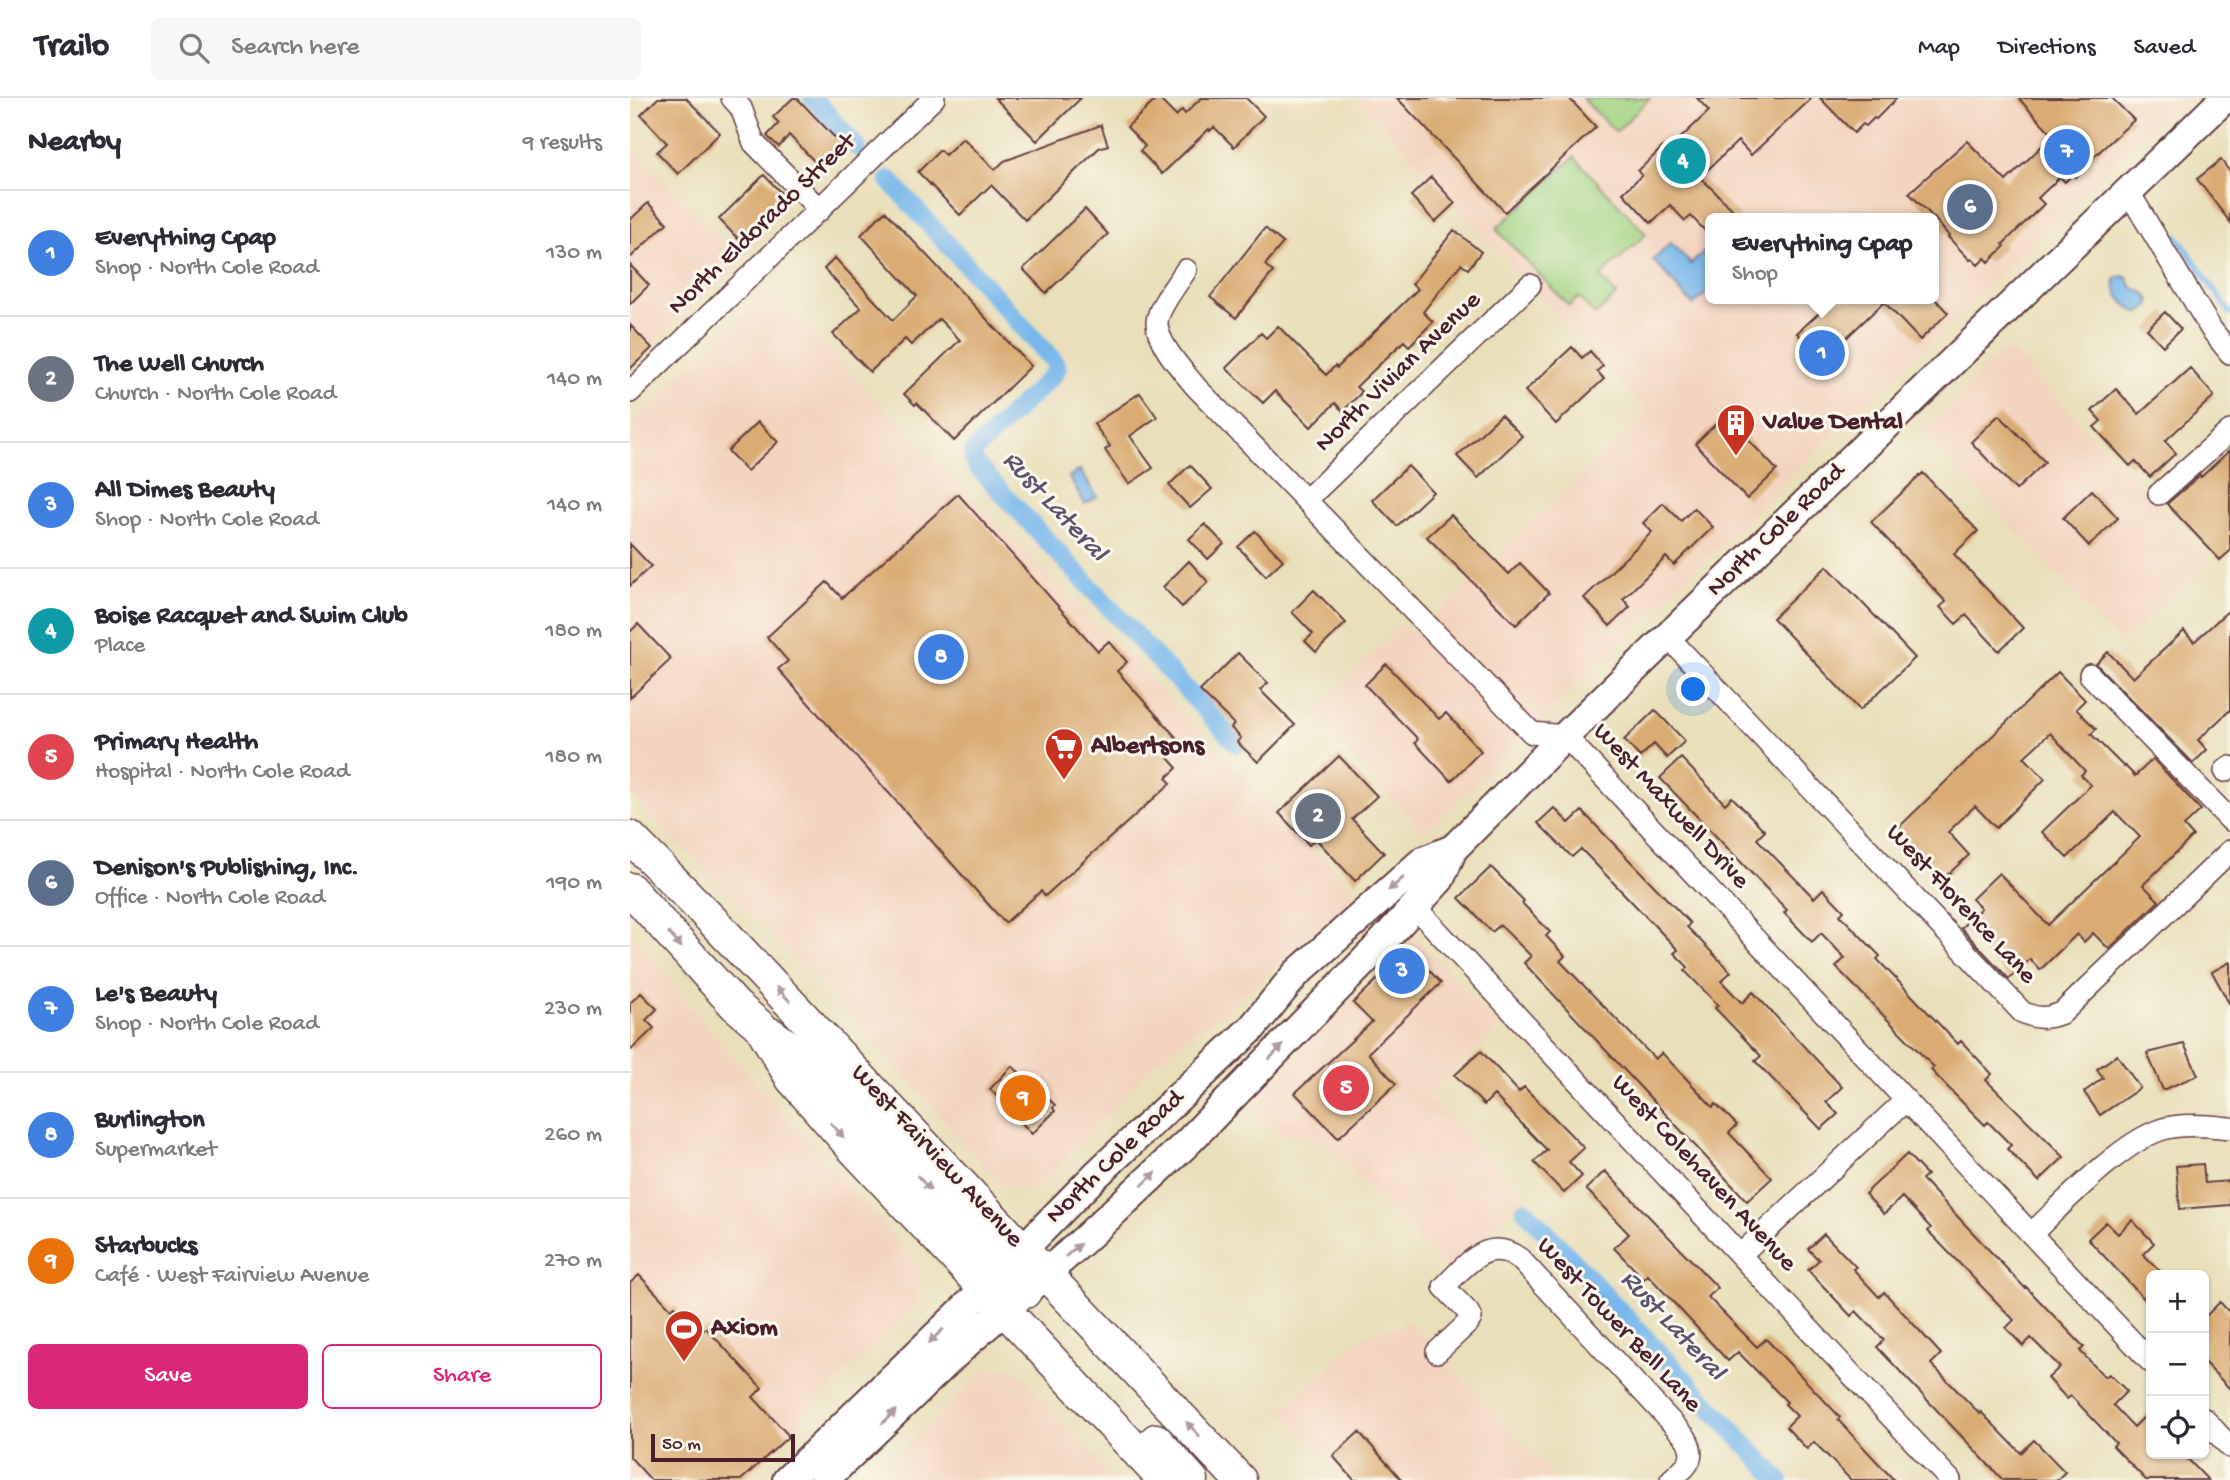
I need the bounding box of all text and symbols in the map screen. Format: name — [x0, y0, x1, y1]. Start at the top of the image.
search box — [151, 17, 641, 80]
text: Trailo — [35, 29, 109, 67]
icon: search — [175, 29, 213, 67]
text: Search here — [231, 33, 359, 64]
text: Map — [1918, 34, 1960, 63]
text: Directions — [1998, 34, 2096, 63]
text: Saved — [2134, 34, 2195, 63]
text: Nearby — [28, 126, 121, 161]
street label: North Eldorado Street — [663, 126, 865, 323]
pin: 7 — [2044, 126, 2090, 178]
text: 9 results — [523, 130, 602, 157]
pin: 4 — [1660, 135, 1706, 187]
pin: 6 — [1947, 181, 1993, 233]
popup — [1705, 213, 1939, 304]
text: Everything Cpap — [95, 224, 276, 255]
text: Everything Cpap — [1732, 230, 1912, 261]
text: 1 — [46, 240, 56, 267]
text: 130 m — [546, 240, 602, 267]
text: Shop · North Cole Road — [95, 255, 319, 282]
text: Shop — [1732, 261, 1778, 288]
street label: North Vivian Avenue — [1310, 285, 1489, 460]
pin: 1 — [1799, 327, 1845, 379]
text: The Well Church — [95, 350, 264, 381]
text: 2 — [45, 366, 57, 393]
text: 140 m — [547, 366, 602, 393]
text: Church · North Cole Road — [95, 381, 336, 408]
building icon: Value Dental — [1715, 402, 1757, 457]
place label: Value Dental — [1762, 408, 1903, 439]
water label: Rust Lateral — [994, 445, 1115, 571]
street label: North Cole Road — [1701, 456, 1854, 605]
text: All Dimes Beauty — [95, 476, 275, 507]
text: 3 — [45, 492, 57, 519]
text: 140 m — [547, 492, 602, 519]
text: Shop · North Cole Road — [95, 507, 319, 534]
text: Boise Racquet and Swim Club — [95, 602, 408, 633]
text: 4 — [46, 618, 56, 645]
text: 180 m — [545, 618, 602, 645]
pin: 8 — [918, 631, 964, 683]
text: Place — [95, 633, 145, 660]
your location — [1676, 672, 1710, 706]
street label: West Maxwell Drive — [1585, 717, 1755, 897]
supermarket icon: Albertsons — [1043, 726, 1085, 781]
text: Primary Health — [95, 728, 258, 759]
place label: Albertsons — [1090, 732, 1205, 763]
text: 5 — [45, 744, 57, 771]
text: 180 m — [545, 744, 602, 771]
text: Hospital · North Cole Road — [95, 759, 349, 786]
pin: 2 — [1295, 790, 1341, 842]
street label: West Florence Lane — [1878, 819, 2042, 992]
text: Denison's Publishing, Inc. — [95, 854, 359, 885]
text: 6 — [45, 870, 57, 897]
text: 190 m — [546, 870, 602, 897]
one-way arrow — [1388, 876, 1405, 892]
text: Office · North Cole Road — [95, 885, 325, 912]
one-way arrow — [667, 931, 683, 949]
pin: 3 — [1379, 945, 1425, 997]
text: Le's Beauty — [95, 980, 217, 1011]
one-way arrow — [775, 986, 791, 1003]
text: 7 — [45, 996, 57, 1023]
text: 230 m — [544, 996, 602, 1023]
text: Shop · North Cole Road — [95, 1011, 319, 1038]
one-way arrow — [1267, 1045, 1284, 1061]
street label: West Fairview Avenue — [843, 1059, 1029, 1256]
pin: 5 — [1323, 1062, 1369, 1114]
street label: West Colehaven Avenue — [1603, 1069, 1803, 1280]
pin: 9 — [1000, 1072, 1046, 1124]
street label: North Cole Road — [1040, 1083, 1193, 1232]
text: Burlington — [95, 1106, 205, 1137]
one-way arrow — [829, 1121, 845, 1139]
text: 8 — [45, 1122, 57, 1149]
text: 260 m — [544, 1122, 602, 1149]
text: Supermarket — [95, 1137, 217, 1164]
one-way arrow — [1141, 1170, 1158, 1187]
one-way arrow — [915, 1174, 931, 1191]
text: Starbucks — [95, 1232, 197, 1263]
street label: West Tower Bell Lane — [1529, 1232, 1708, 1420]
one-way arrow — [1065, 1243, 1082, 1258]
text: 9 — [45, 1248, 57, 1275]
text: 270 m — [544, 1248, 602, 1275]
text: Café · West Fairview Avenue — [95, 1263, 369, 1290]
water label: Rust Lateral — [1612, 1264, 1733, 1390]
map controls — [2146, 1270, 2209, 1459]
button: + — [2146, 1270, 2209, 1333]
sports icon: Axiom — [663, 1308, 705, 1363]
place label: Axiom — [710, 1314, 778, 1345]
one-way arrow — [928, 1328, 944, 1344]
button: − — [2146, 1333, 2209, 1396]
button: Save — [28, 1344, 308, 1409]
button: Share — [322, 1344, 602, 1409]
button: locate — [2146, 1396, 2209, 1459]
one-way arrow — [880, 1410, 897, 1426]
one-way arrow — [1184, 1420, 1201, 1437]
scale bar — [651, 1431, 794, 1463]
text: 50 m — [662, 1434, 701, 1457]

